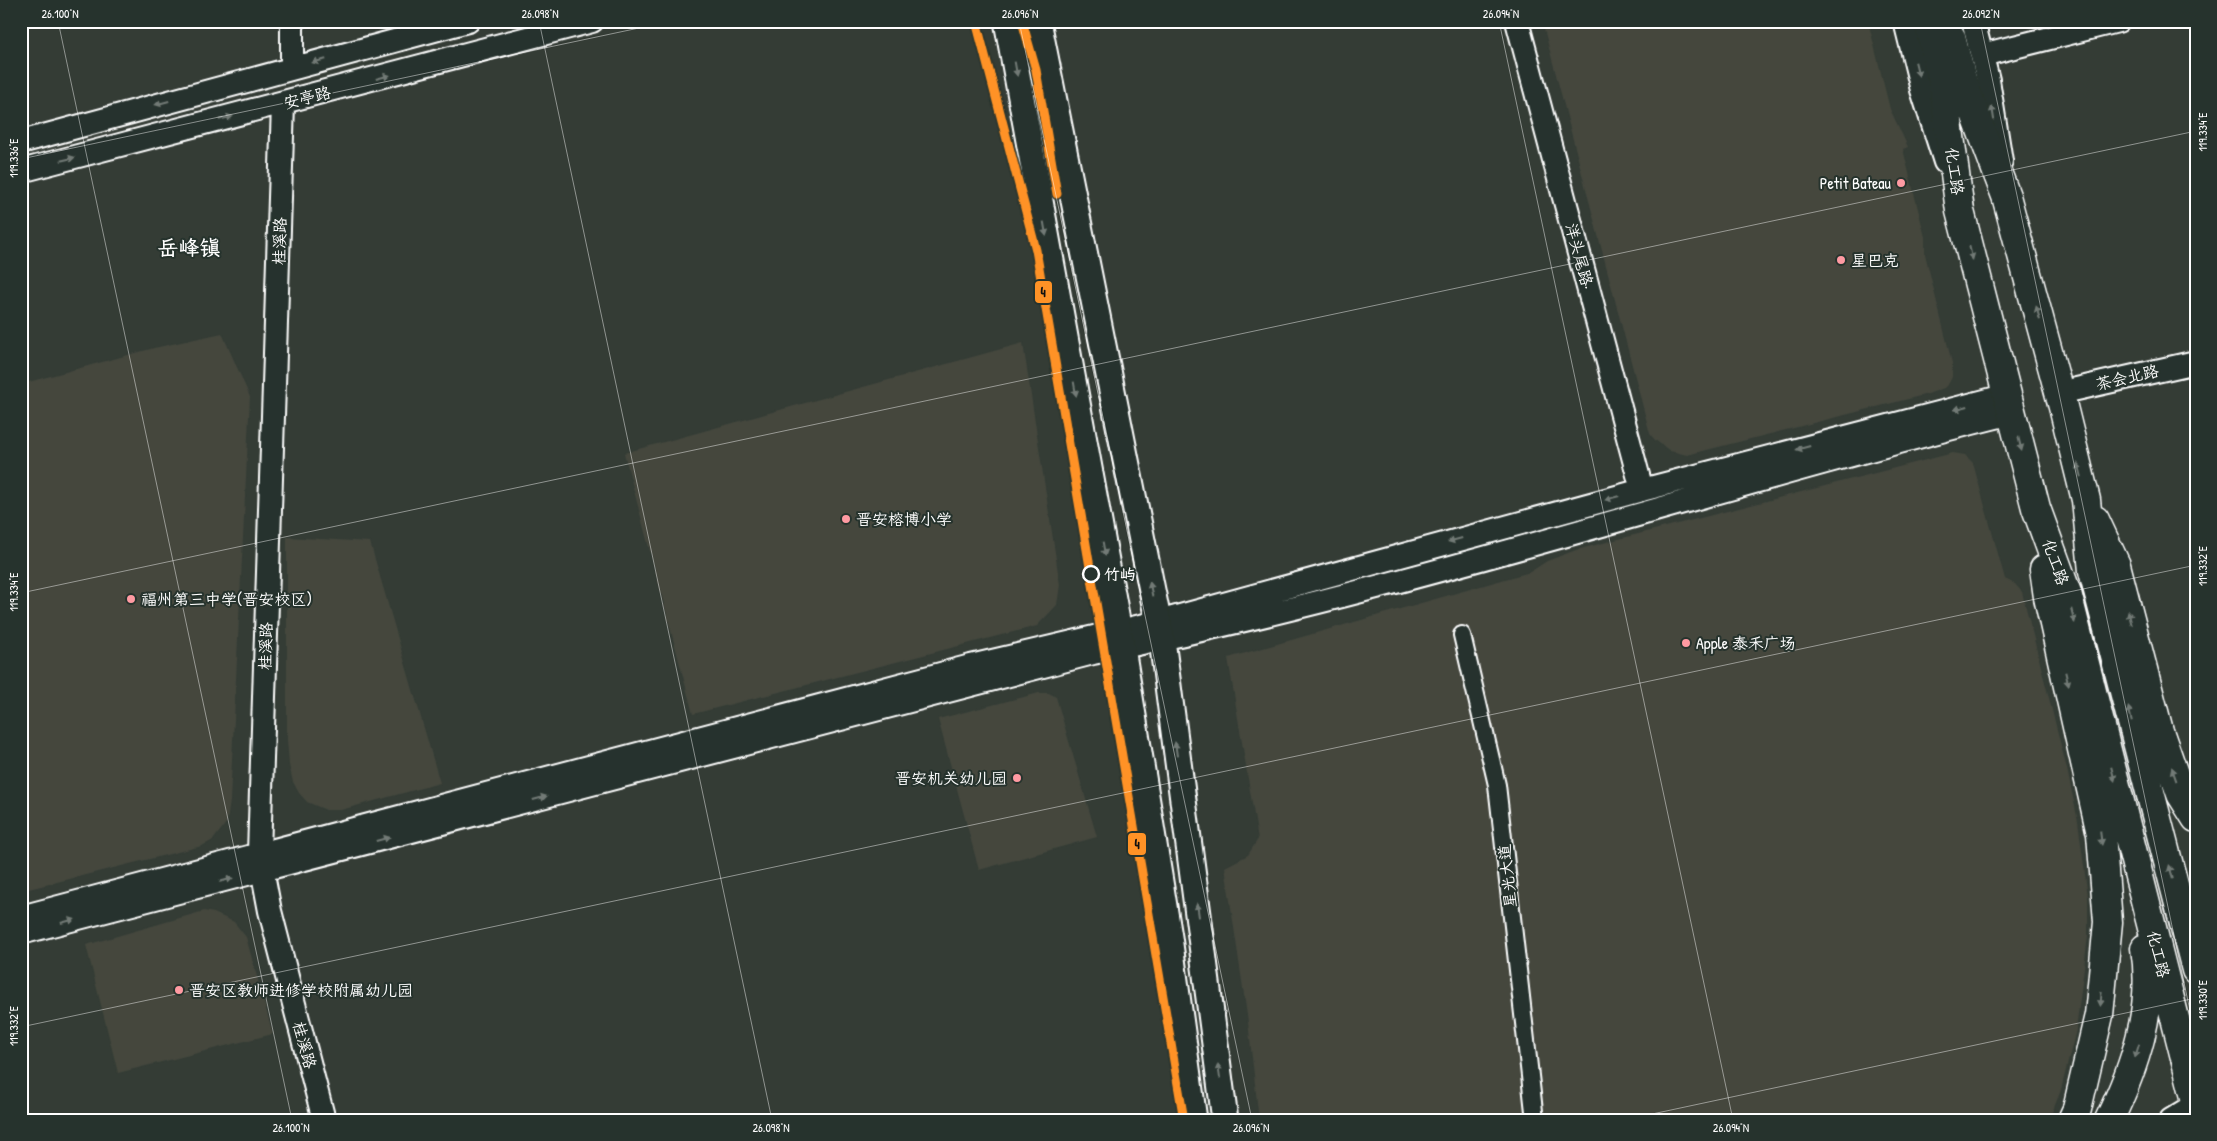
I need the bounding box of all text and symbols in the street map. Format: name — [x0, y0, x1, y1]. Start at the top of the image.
text: 26.100°N — [41, 5, 79, 22]
text: 26.098°N — [521, 5, 559, 22]
text: 26.096°N — [1002, 5, 1038, 22]
text: 26.094°N — [1483, 5, 1519, 22]
text: 26.092°N — [1962, 5, 2000, 22]
one-way arrow — [312, 57, 327, 65]
one-way arrow — [1913, 61, 1921, 76]
one-way arrow — [1013, 62, 1021, 78]
one-way arrow — [376, 73, 391, 81]
street label: 安亭路 — [281, 81, 333, 113]
one-way arrow — [155, 100, 170, 108]
one-way arrow — [1989, 105, 1997, 121]
text: 119.334°E — [2194, 112, 2211, 152]
one-way arrow — [218, 114, 233, 122]
text: 119.336°E — [5, 138, 22, 178]
street label: 化工路 — [1941, 146, 1969, 196]
one-way arrow — [61, 155, 76, 163]
place label: Petit Bateau — [1820, 172, 1892, 194]
marker: Petit Bateau — [1895, 177, 1907, 189]
street label: 桂溪路 — [267, 217, 291, 265]
one-way arrow — [1042, 221, 1050, 237]
street label: 洋头尾路· — [1561, 221, 1599, 291]
district label: 岳峰镇 — [158, 233, 221, 262]
one-way arrow — [1967, 245, 1975, 261]
place label: 星巴克 — [1851, 249, 1899, 271]
marker: 星巴克 — [1835, 254, 1847, 266]
line badge: 4 — [1034, 280, 1053, 304]
text: 4 — [1040, 282, 1046, 301]
one-way arrow — [2033, 306, 2041, 321]
street label: 茶会北路 — [2093, 359, 2161, 395]
one-way arrow — [1071, 381, 1079, 397]
one-way arrow — [1953, 404, 1968, 412]
one-way arrow — [2016, 437, 2024, 452]
one-way arrow — [1796, 444, 1811, 452]
one-way arrow — [2075, 463, 2083, 478]
one-way arrow — [1605, 495, 1620, 503]
place label: 晋安榕博小学 — [856, 508, 952, 530]
marker: 晋安榕博小学 — [840, 513, 852, 525]
street label: 化工路 — [2037, 536, 2075, 588]
one-way arrow — [1448, 537, 1463, 545]
one-way arrow — [1101, 541, 1109, 557]
text: 119.332°E — [2194, 545, 2211, 586]
place label: 竹屿 — [1104, 563, 1136, 585]
marker: 竹屿 — [1082, 565, 1100, 583]
text: 119.334°E — [5, 572, 22, 612]
one-way arrow — [1147, 581, 1155, 596]
place label: 福州第三中学(晋安校区) — [141, 588, 312, 610]
marker: 福州第三中学(晋安校区) — [125, 593, 137, 605]
one-way arrow — [2069, 609, 2077, 624]
one-way arrow — [2126, 611, 2134, 626]
street label: 桂溪路 — [253, 622, 277, 670]
place label: Apple 泰禾广场 — [1696, 632, 1796, 654]
marker: Apple 泰禾广场 — [1680, 637, 1692, 649]
one-way arrow — [2063, 671, 2071, 686]
one-way arrow — [2126, 707, 2134, 722]
one-way arrow — [1172, 741, 1180, 757]
one-way arrow — [2109, 766, 2117, 781]
place label: 晋安机关幼儿园 — [895, 767, 1007, 789]
one-way arrow — [2170, 767, 2177, 782]
marker: 晋安机关幼儿园 — [1011, 772, 1023, 784]
one-way arrow — [533, 793, 548, 801]
one-way arrow — [2097, 830, 2105, 846]
line badge: 4 — [1127, 832, 1147, 856]
one-way arrow — [375, 834, 390, 842]
text: 4 — [1134, 834, 1140, 853]
street label: 星光大道 — [1493, 843, 1521, 909]
one-way arrow — [2167, 864, 2175, 879]
one-way arrow — [218, 876, 233, 884]
one-way arrow — [1194, 902, 1202, 918]
one-way arrow — [61, 917, 76, 925]
street label: 化工路 — [2143, 928, 2175, 980]
place label: 晋安区教师进修学校附属幼儿园 — [189, 979, 413, 1001]
text: 119.330°E — [2194, 979, 2211, 1020]
marker: 晋安区教师进修学校附属幼儿园 — [173, 984, 185, 996]
one-way arrow — [2097, 992, 2105, 1008]
text: 119.332°E — [5, 1005, 22, 1046]
street label: 桂溪路 — [288, 1019, 322, 1071]
one-way arrow — [2132, 1044, 2140, 1059]
one-way arrow — [1215, 1063, 1223, 1079]
text: 26.100°N — [272, 1119, 310, 1136]
text: 26.098°N — [752, 1119, 790, 1136]
text: 26.096°N — [1233, 1119, 1269, 1136]
text: 26.094°N — [1713, 1119, 1749, 1136]

